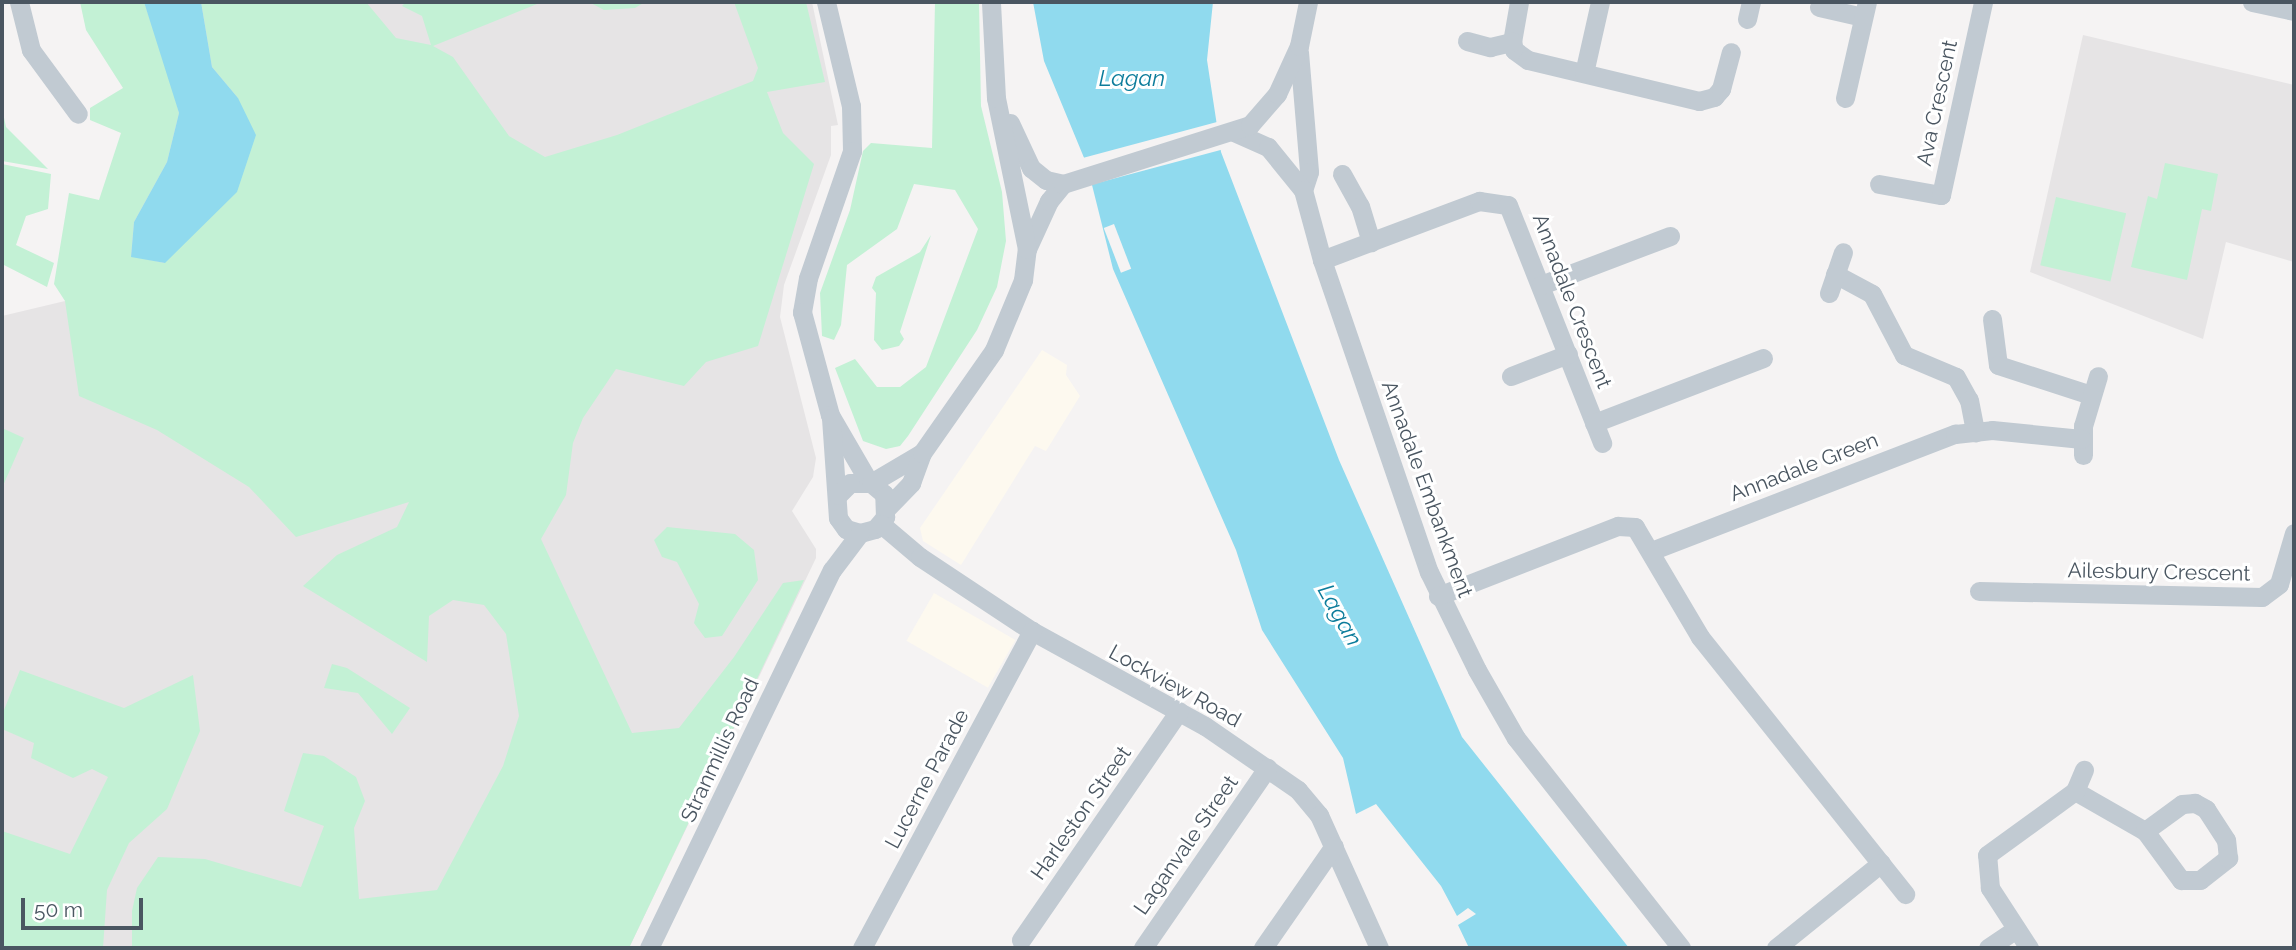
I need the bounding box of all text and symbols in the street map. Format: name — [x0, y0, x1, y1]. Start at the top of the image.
street label: Ava Crescent — [1911, 38, 1963, 168]
water label: Lagan — [1099, 64, 1165, 92]
street label: Annadale Crescent — [1527, 210, 1617, 392]
street label: Annadale Embankment — [1376, 377, 1478, 601]
street label: Annadale Green — [1726, 427, 1882, 507]
street label: Ailesbury Crescent — [2067, 558, 2251, 586]
water label: Lagan — [1312, 579, 1368, 651]
street label: Lockview Road — [1104, 639, 1246, 733]
street label: Stranmillis Road — [676, 674, 764, 826]
street label: Lucerne Parade — [880, 705, 974, 853]
street label: Harleston Street — [1025, 741, 1137, 885]
street label: Laganvale Street — [1129, 771, 1243, 919]
scale bar — [24, 884, 147, 928]
text: 50 m — [34, 897, 83, 922]

